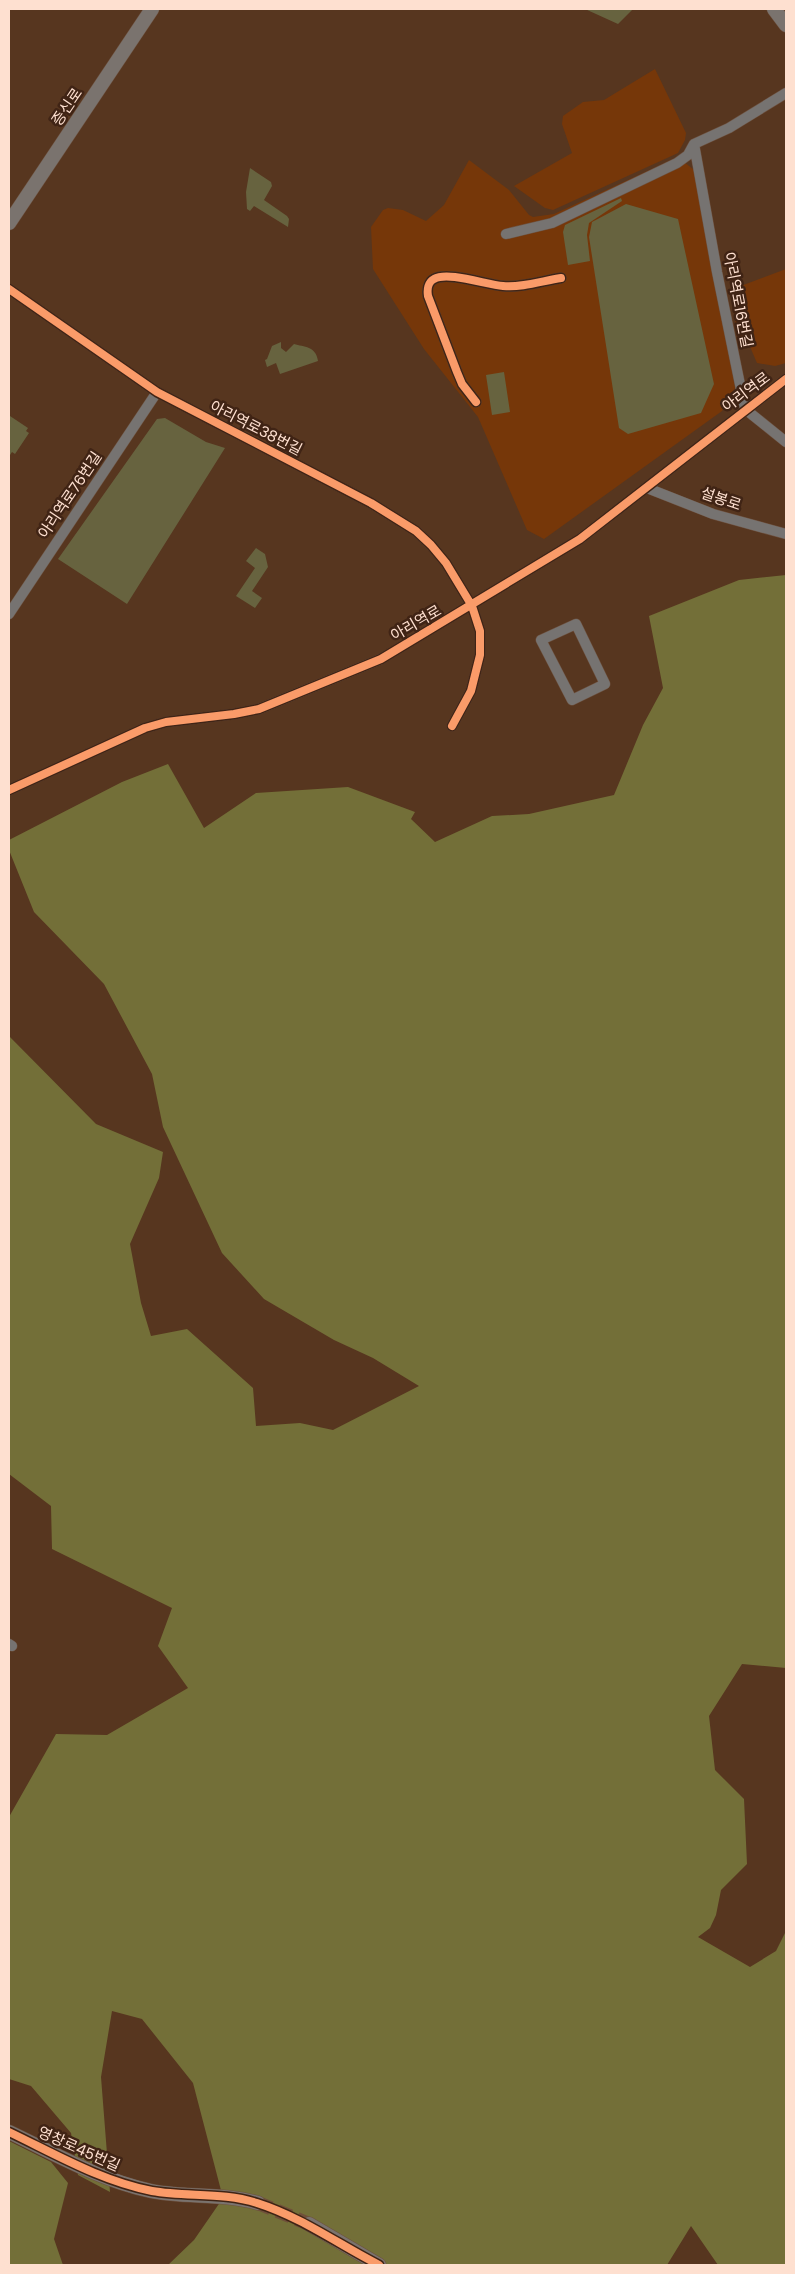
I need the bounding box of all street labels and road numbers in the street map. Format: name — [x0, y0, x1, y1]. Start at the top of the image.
street label: 증신로 — [46, 84, 87, 130]
street label: 아리역로16번길 — [719, 250, 758, 350]
street label: 아리역로 — [717, 367, 774, 417]
street label: 아리역로38번길 — [206, 395, 306, 460]
street label: 아리역로76번길 — [33, 447, 106, 542]
street label: 설봉로 — [698, 482, 744, 515]
street label: 아리역로 — [387, 600, 445, 645]
street label: 영창로45번길 — [35, 2121, 124, 2176]

